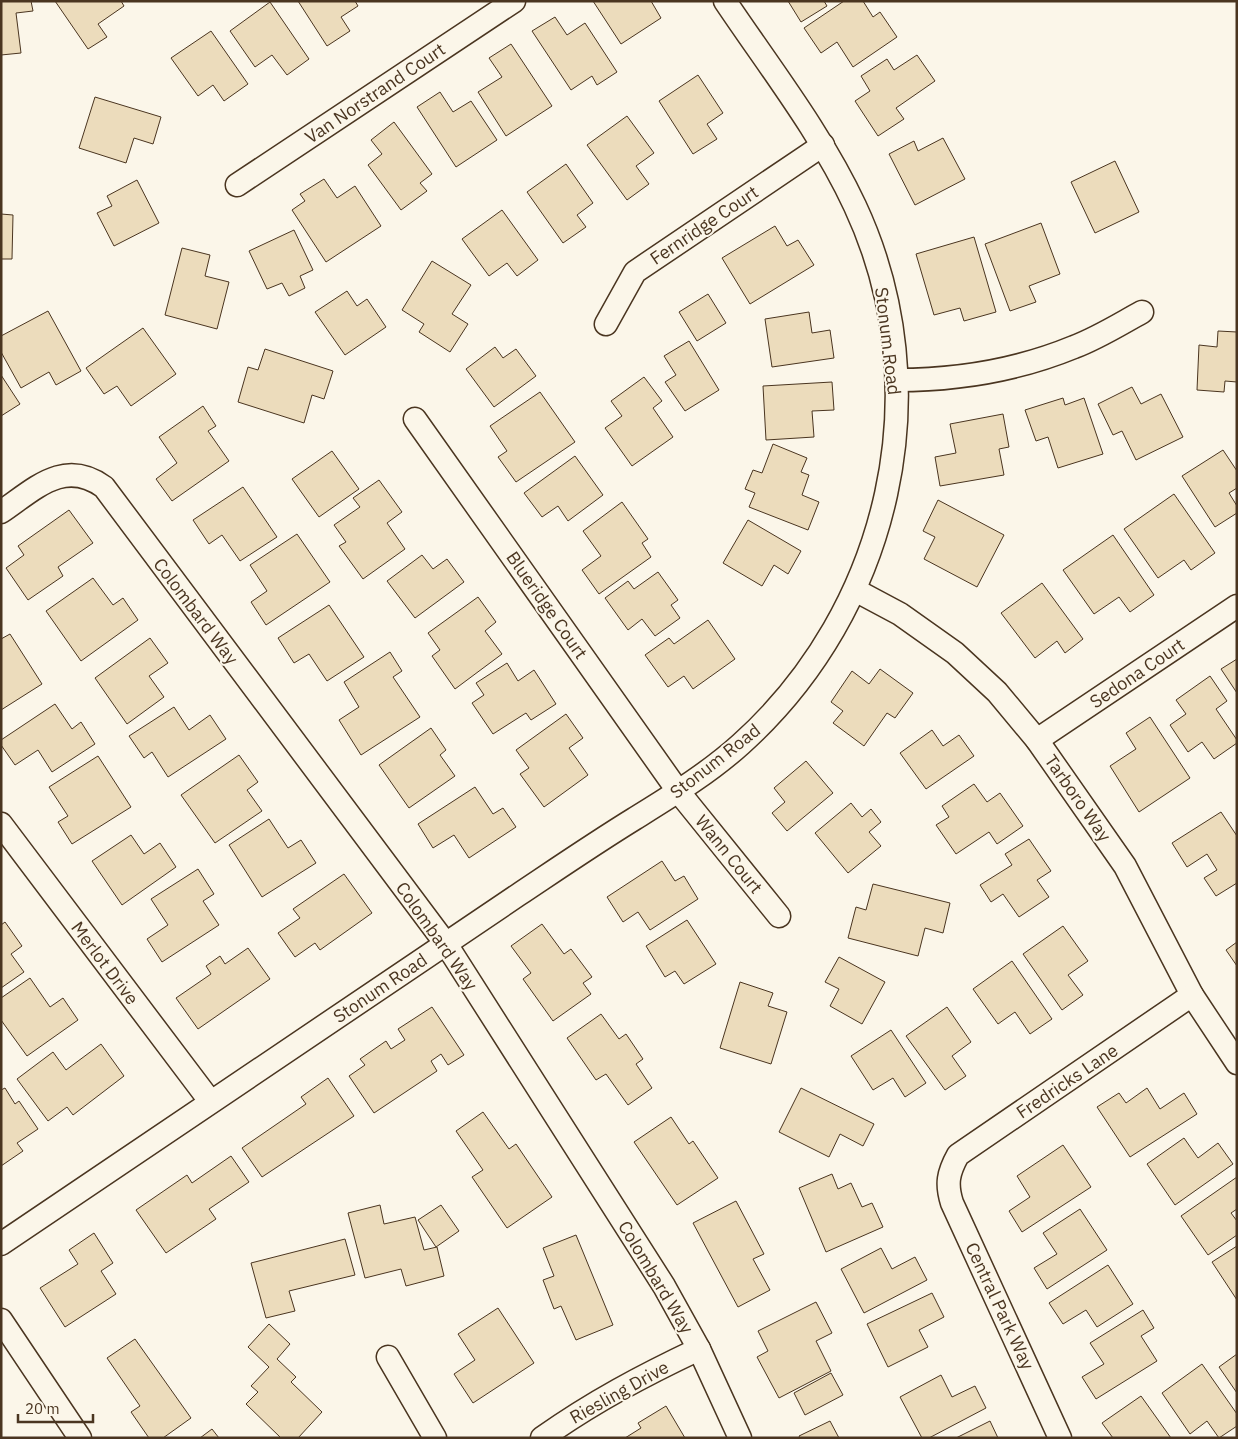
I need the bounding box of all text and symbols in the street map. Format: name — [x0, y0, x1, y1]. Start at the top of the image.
street label: Van Norstrand Court — [300, 37, 450, 149]
street label: Fernridge Court — [645, 180, 763, 270]
street label: Stonum Road — [870, 286, 906, 396]
street label: Blueridge Court — [501, 547, 593, 663]
street label: Colombard Way — [148, 553, 244, 669]
street label: Sedona Court — [1085, 633, 1189, 713]
street label: Stonum Road — [665, 719, 765, 803]
street label: Tarboro Way — [1040, 750, 1116, 846]
street label: Wann Court — [690, 810, 768, 898]
street label: Colombard Way — [391, 877, 483, 995]
street label: Merlot Drive — [66, 917, 144, 1009]
street label: Stonum Road — [329, 948, 431, 1028]
street label: Fredricks Lane — [1012, 1038, 1122, 1123]
street label: Colombard Way — [613, 1216, 699, 1338]
street label: Central Park Way — [960, 1239, 1040, 1373]
street label: Riesling Drive — [565, 1355, 673, 1429]
scale bar — [18, 1392, 92, 1424]
text: 20 m — [25, 1399, 60, 1418]

